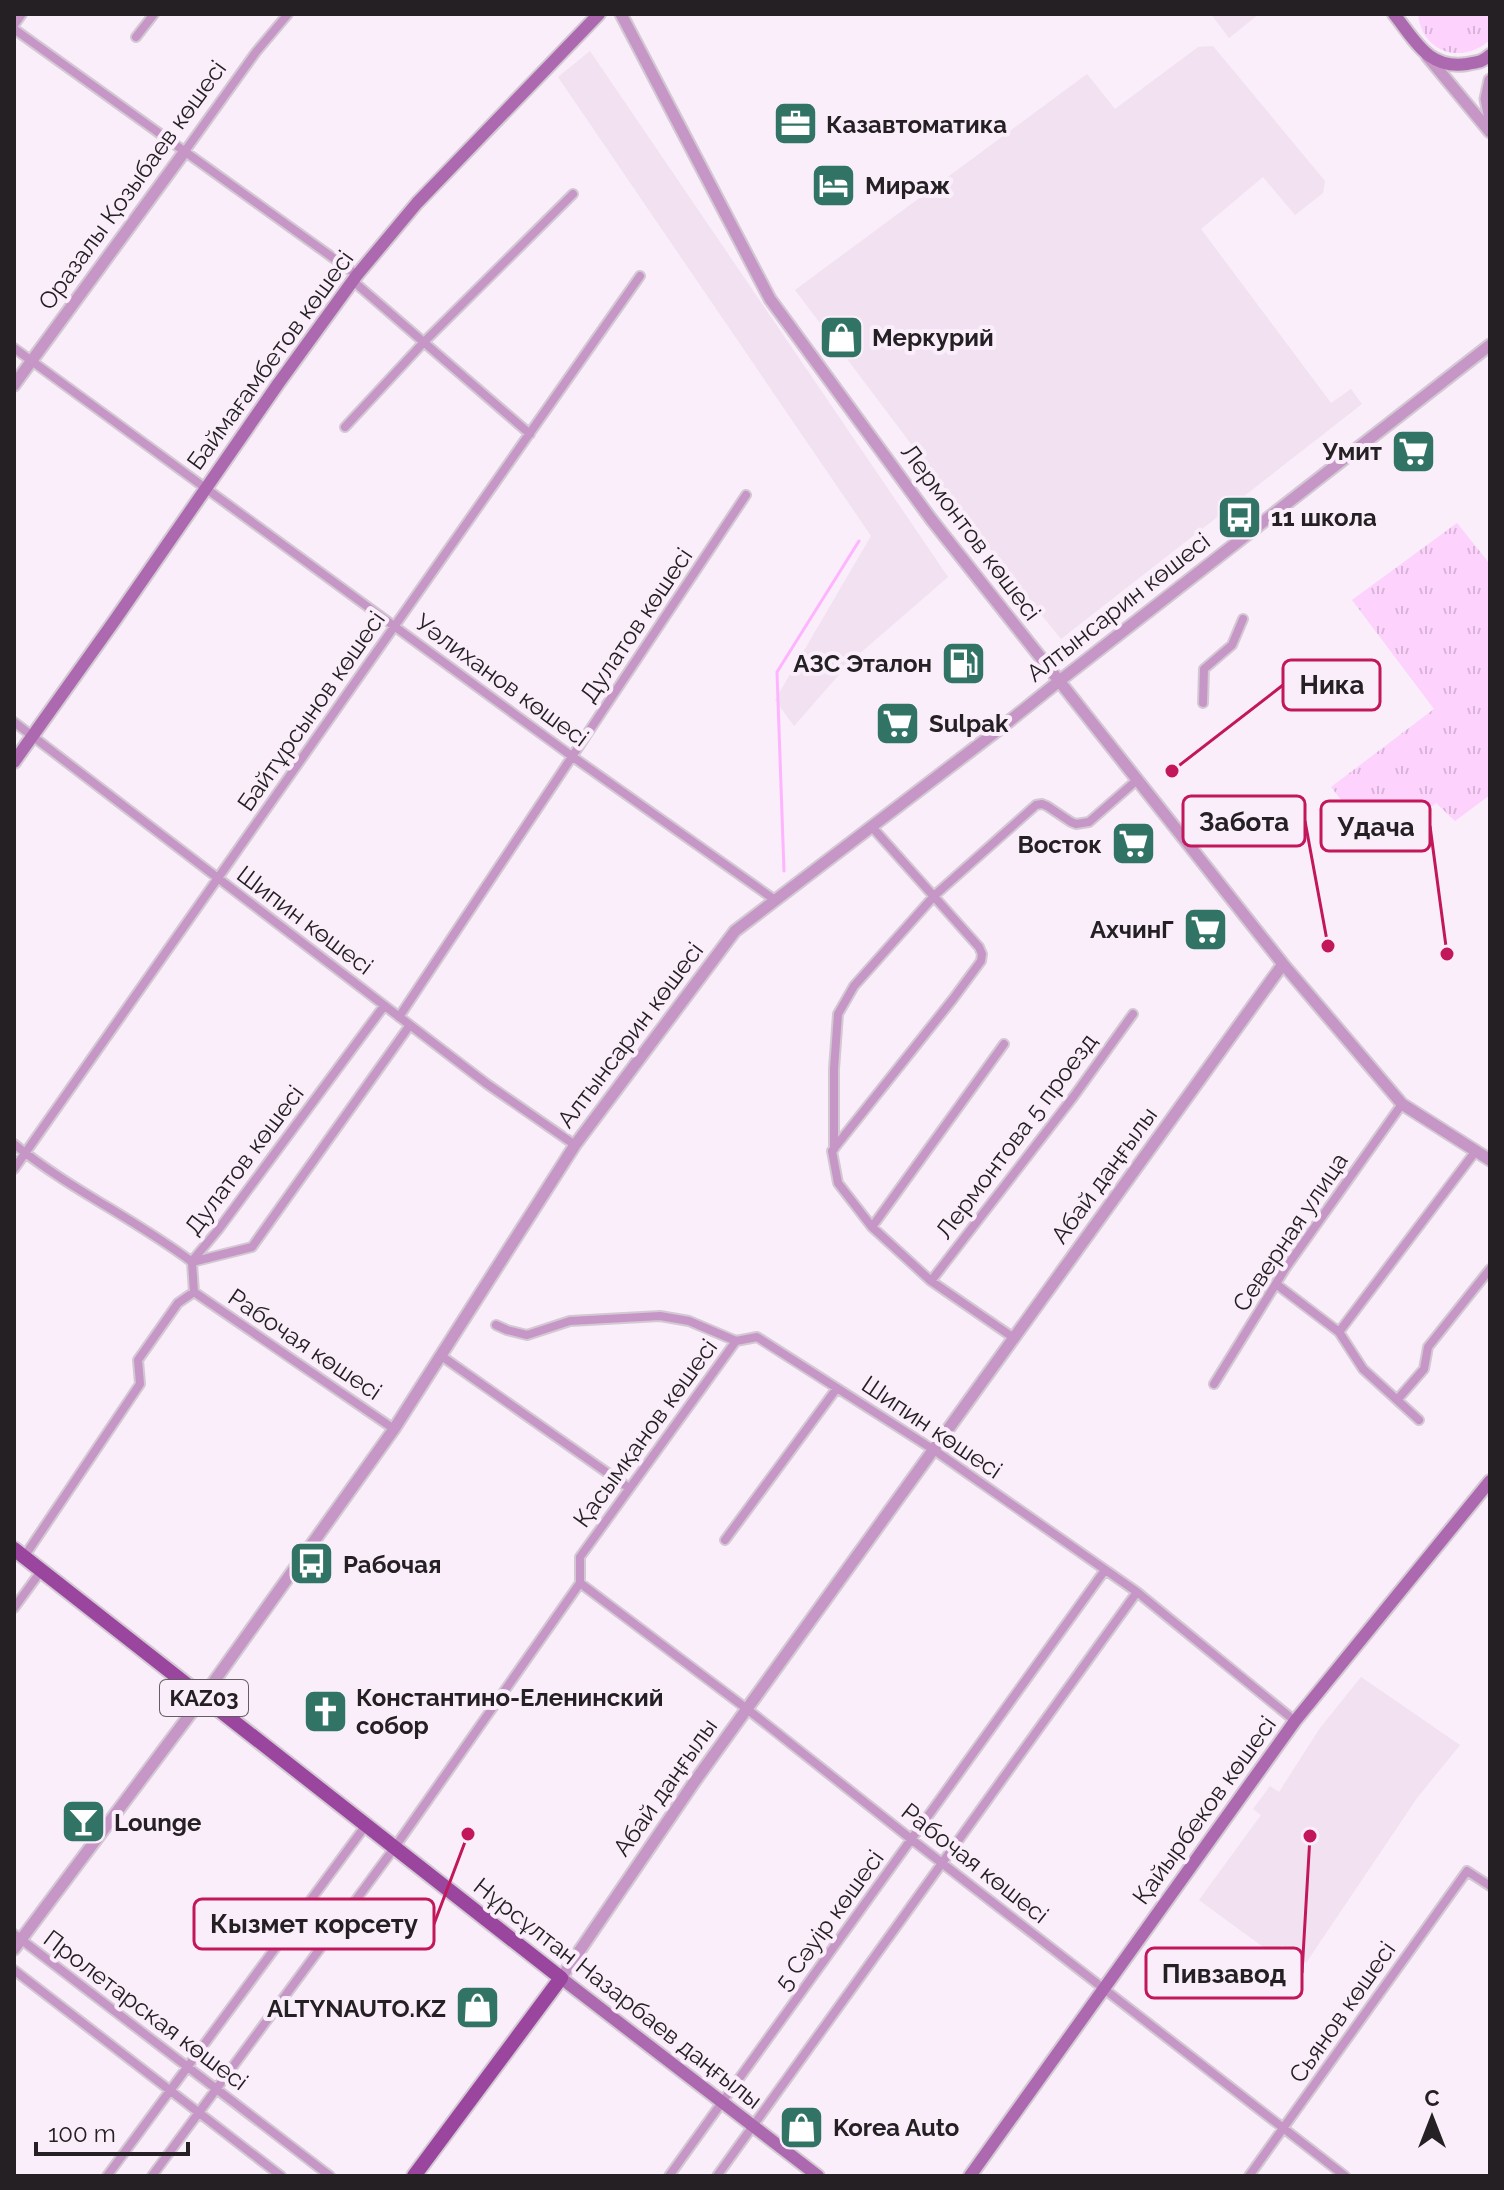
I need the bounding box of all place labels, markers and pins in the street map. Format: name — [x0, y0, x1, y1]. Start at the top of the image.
office icon: Казавтоматика — [771, 100, 819, 148]
place label: Казавтоматика — [826, 110, 1007, 139]
hotel icon: Мираж — [810, 161, 858, 209]
place label: Мираж — [865, 171, 950, 200]
shop icon: Меркурий — [817, 313, 865, 361]
place label: Меркурий — [872, 323, 994, 352]
supermarket icon: Умит — [1389, 427, 1437, 475]
place label: Умит — [1322, 437, 1382, 466]
bus stop icon: 11 школа — [1216, 493, 1264, 541]
place label: 11 школа — [1271, 503, 1377, 532]
fuel station icon: АЗС Эталон — [939, 639, 987, 687]
place label: АЗС Эталон — [793, 649, 932, 678]
callout: Ника — [1283, 660, 1380, 710]
supermarket icon: Sulpak — [874, 699, 922, 747]
place label: Sulpak — [929, 709, 1009, 738]
callout: Забота — [1183, 796, 1305, 846]
callout: Удача — [1321, 801, 1430, 851]
supermarket icon: Восток — [1109, 820, 1157, 868]
place label: Восток — [1017, 830, 1102, 859]
supermarket icon: АхчинГ — [1181, 905, 1229, 953]
place label: АхчинГ — [1090, 915, 1174, 944]
bus stop icon: Рабочая — [288, 1540, 336, 1588]
place label: Рабочая — [343, 1550, 441, 1579]
place label: Константино-Еленинский собор — [356, 1683, 663, 1740]
church icon: Константино-Еленинский собор — [301, 1687, 349, 1735]
bar icon: Lounge — [59, 1798, 107, 1846]
place label: Lounge — [114, 1808, 201, 1837]
callout: Кызмет корсету — [194, 1899, 434, 1949]
callout: Пивзавод — [1146, 1948, 1302, 1998]
shop icon: ALTYNAUTO.KZ — [453, 1984, 501, 2032]
place label: ALTYNAUTO.KZ — [267, 1994, 446, 2023]
shop icon: Korea Auto — [778, 2103, 826, 2151]
place label: Korea Auto — [833, 2113, 959, 2142]

